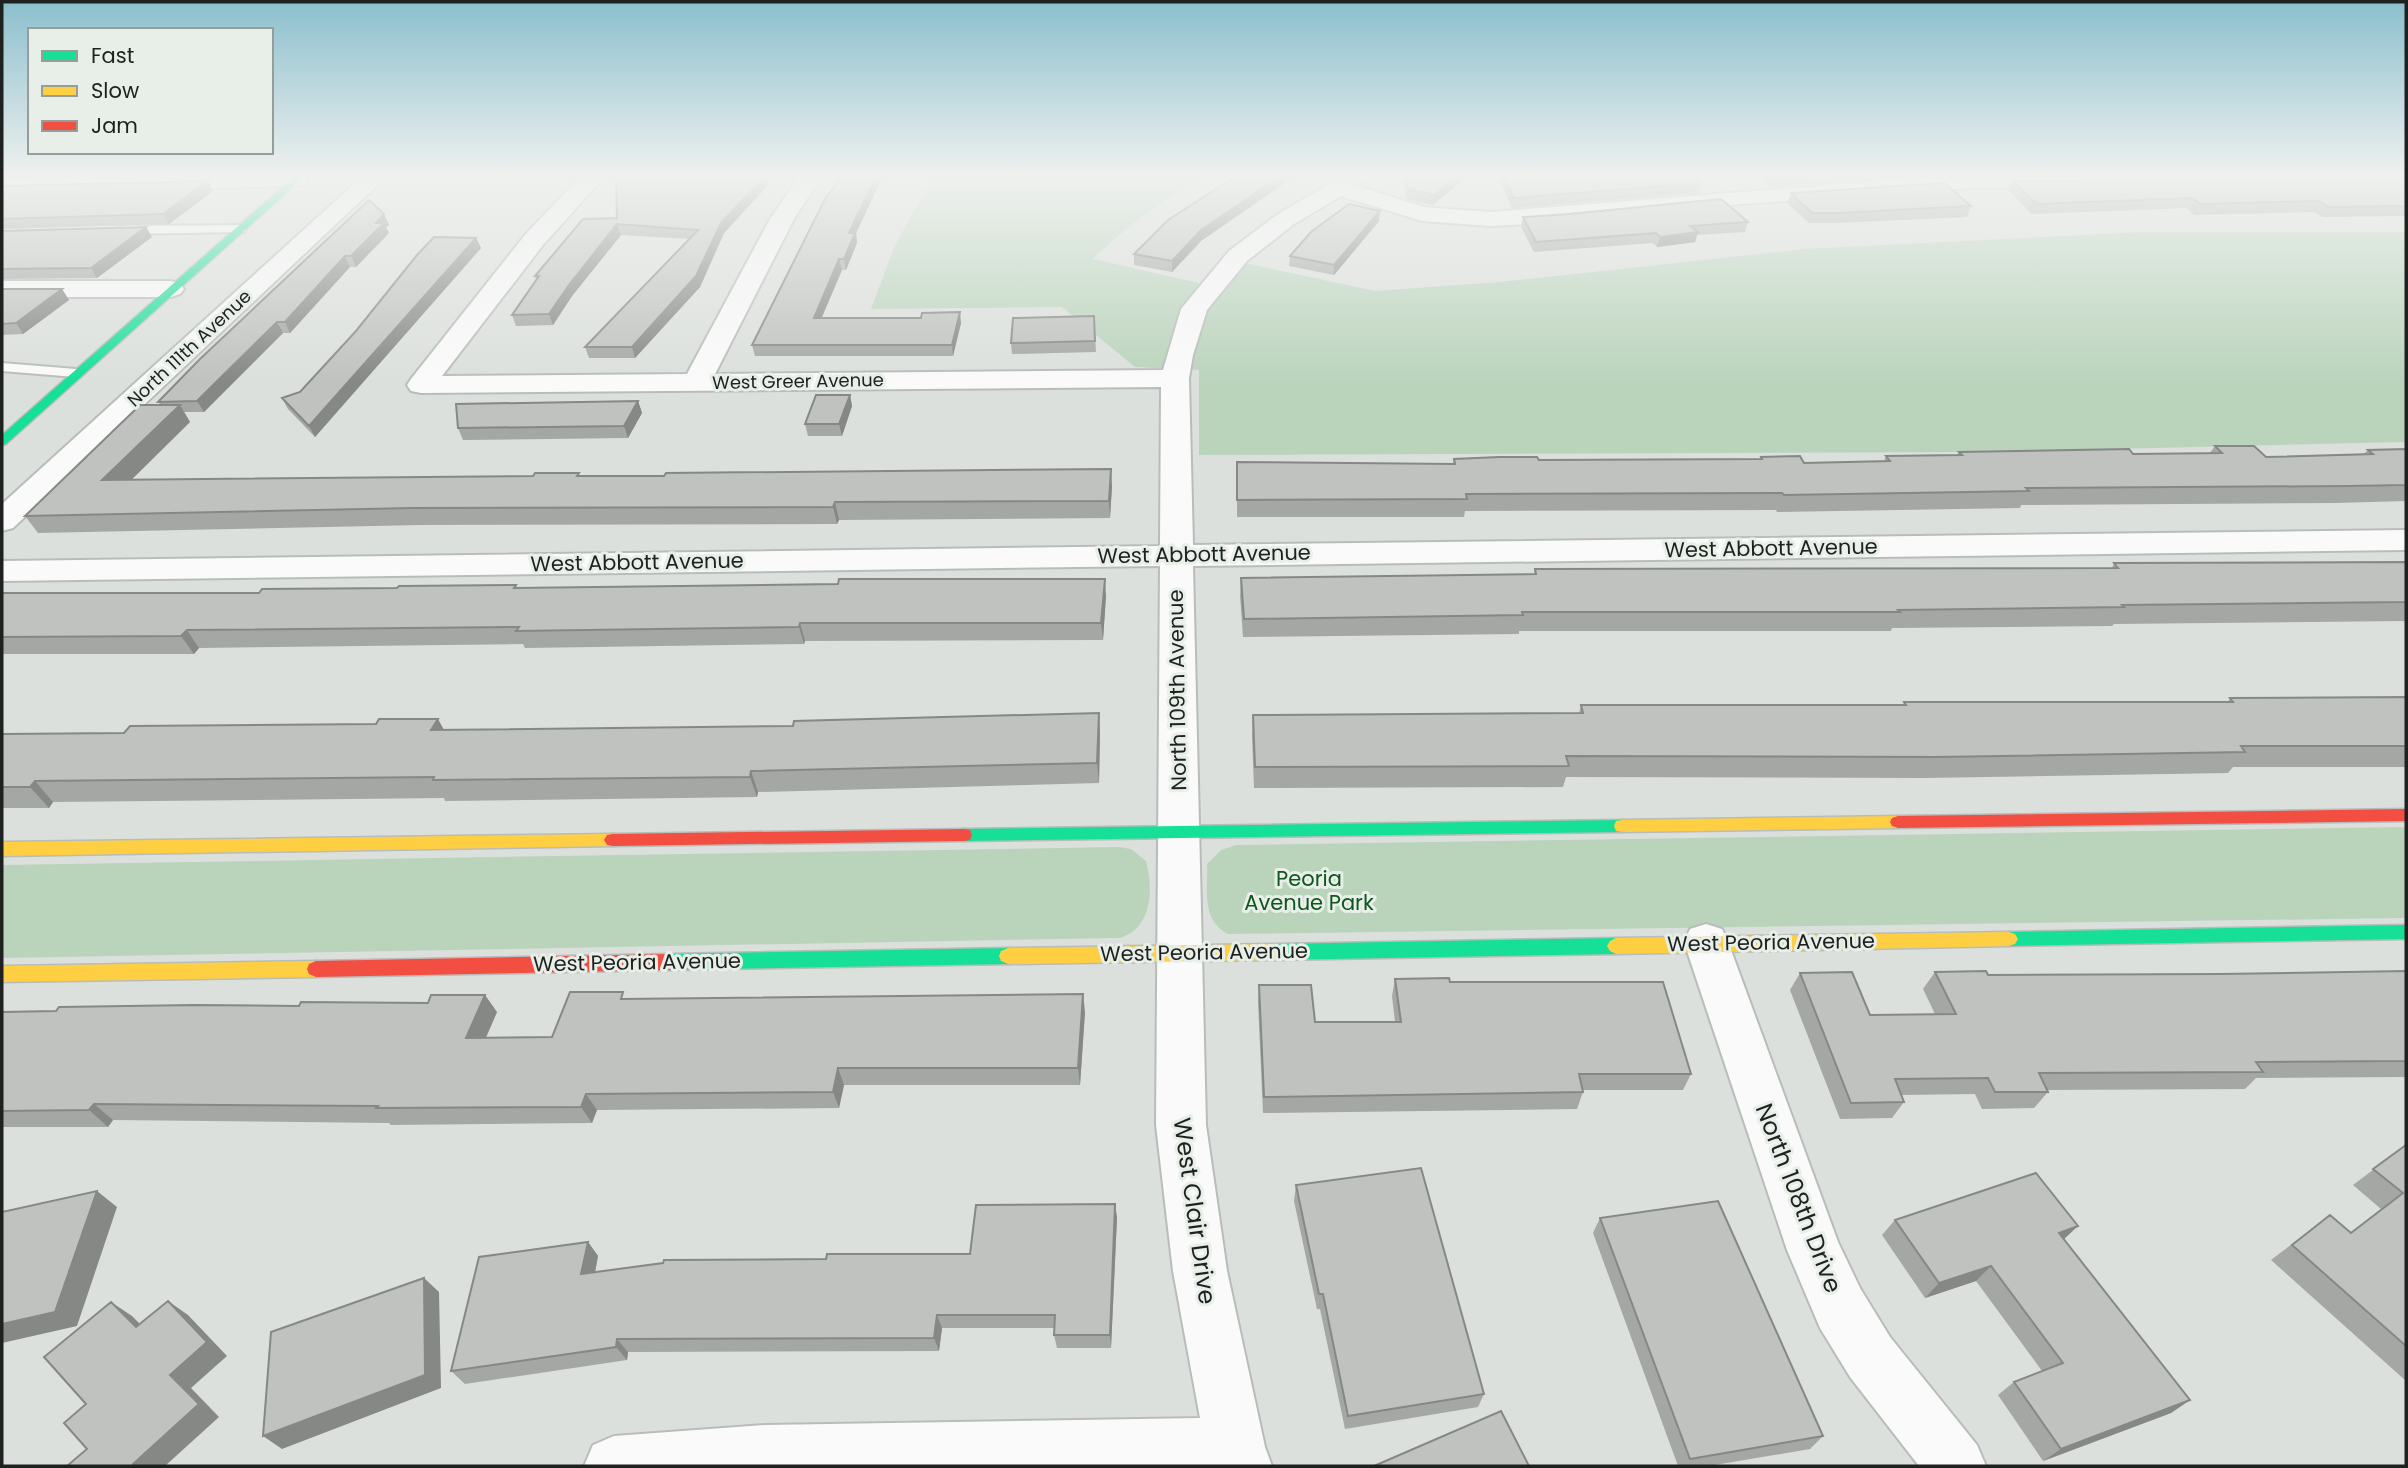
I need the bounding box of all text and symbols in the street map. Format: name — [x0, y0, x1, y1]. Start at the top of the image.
legend — [28, 28, 273, 154]
text: Fast — [91, 41, 134, 70]
text: Slow — [91, 76, 139, 105]
text: Jam — [91, 111, 138, 140]
street label: North 111th Avenue — [121, 284, 257, 412]
street label: West Greer Avenue — [712, 367, 884, 395]
street label: West Abbott Avenue — [1664, 532, 1878, 564]
street label: West Abbott Avenue — [1097, 538, 1311, 570]
street label: West Abbott Avenue — [530, 546, 744, 578]
street label: North 109th Avenue — [1161, 589, 1193, 791]
park label: Peoria Avenue Park — [1244, 864, 1374, 917]
street label: West Peoria Avenue — [1667, 926, 1875, 958]
street label: West Peoria Avenue — [1100, 936, 1308, 968]
street label: West Peoria Avenue — [533, 946, 741, 978]
street label: North 108th Drive — [1748, 1099, 1850, 1297]
street label: West Clair Drive — [1166, 1116, 1224, 1306]

